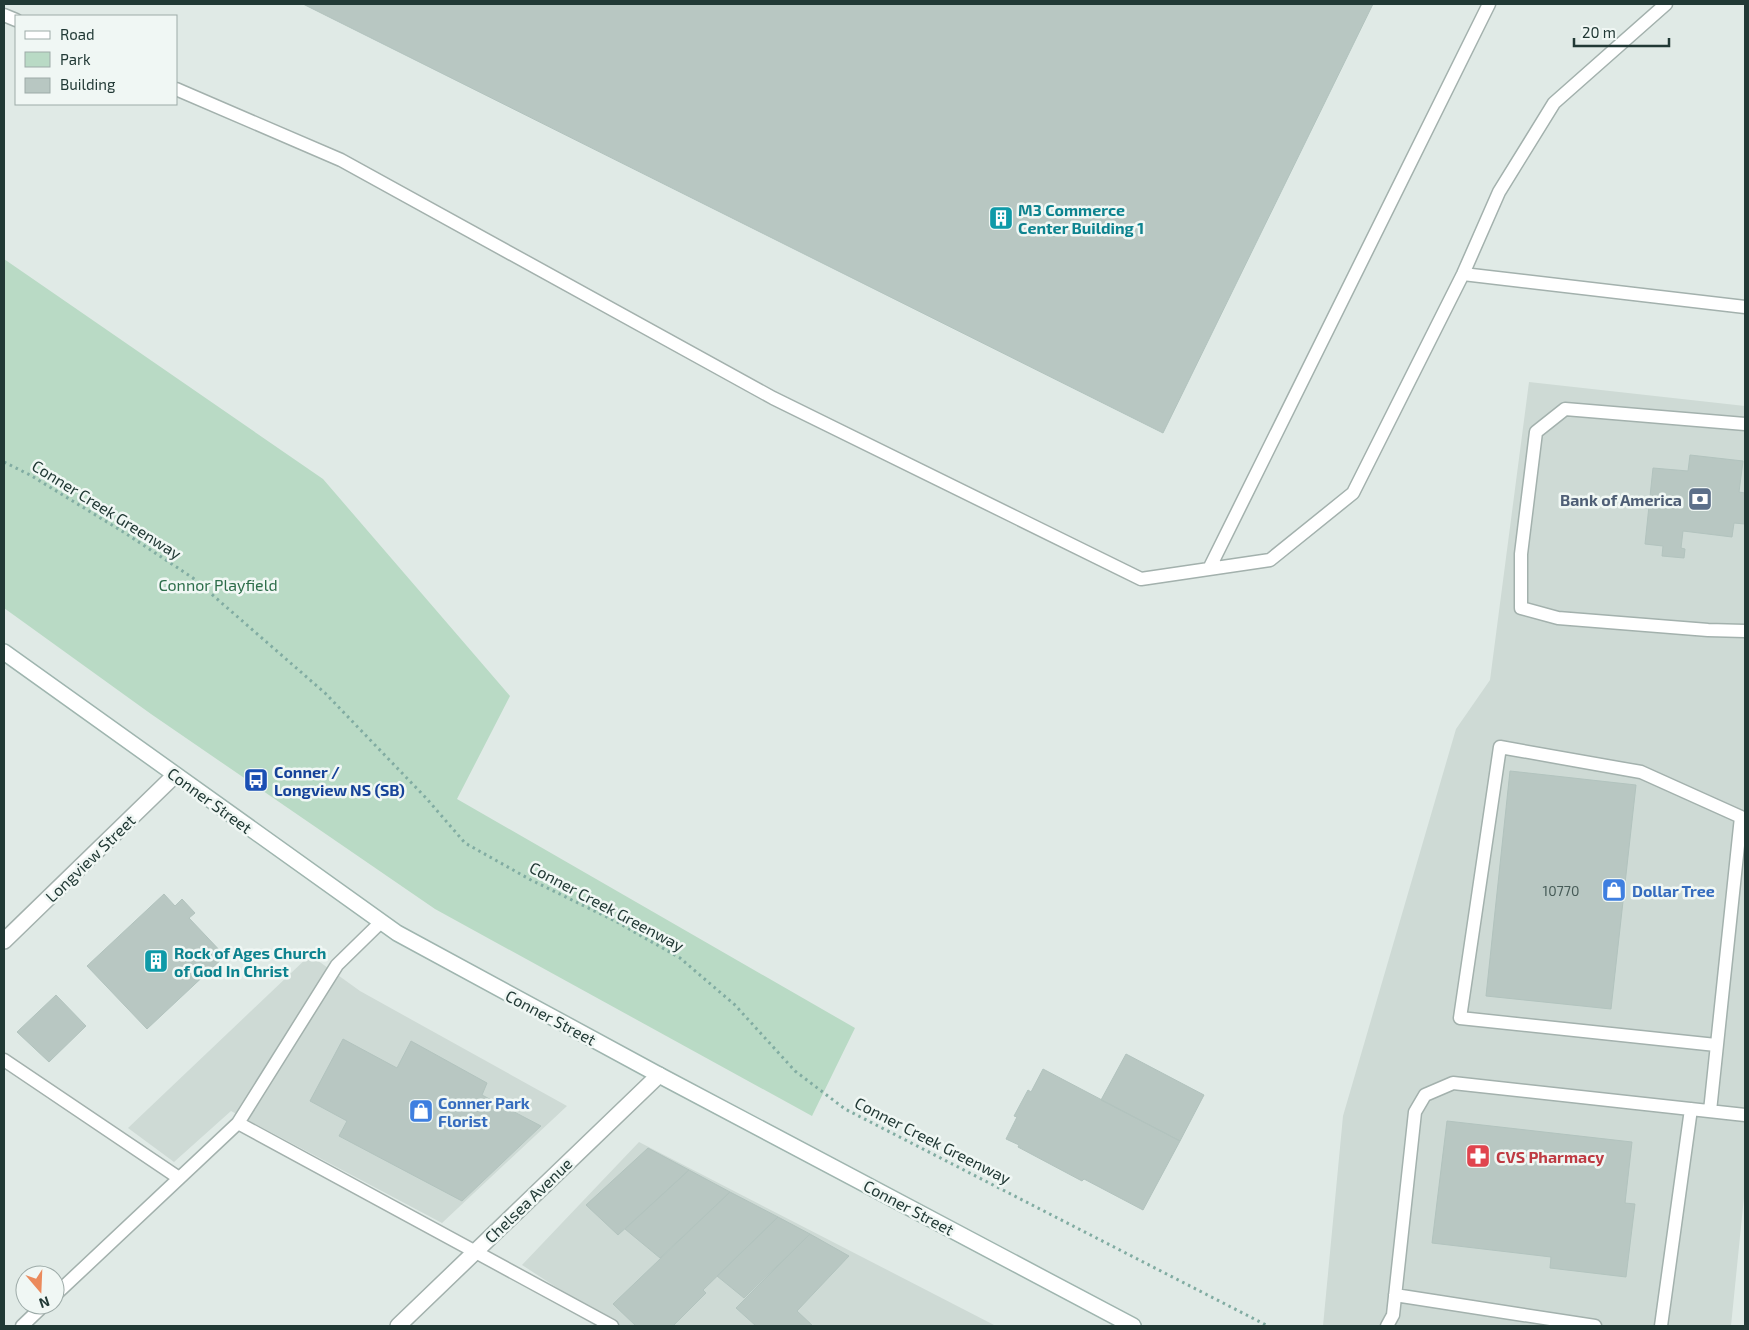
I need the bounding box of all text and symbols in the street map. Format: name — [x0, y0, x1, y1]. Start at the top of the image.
legend — [15, 15, 178, 105]
scale bar — [1574, 15, 1669, 47]
text: 20 m — [1582, 23, 1616, 41]
text: Road — [60, 25, 95, 43]
text: Park — [60, 50, 91, 68]
text: Building — [60, 75, 116, 93]
place label: M3 Commerce Center Building 1 — [1018, 200, 1144, 237]
building icon: M3 Commerce Center Building 1 — [988, 205, 1014, 231]
street label: Conner Creek Greenway — [29, 455, 186, 563]
bank icon: Bank of America — [1687, 486, 1713, 512]
place label: Bank of America — [1560, 490, 1682, 509]
park label: Connor Playfield — [158, 575, 278, 594]
place label: Conner / Longview NS (SB) — [274, 762, 405, 799]
street label: Conner Street — [164, 763, 256, 837]
bus stop icon: Conner / Longview NS (SB) — [243, 767, 269, 793]
street label: Longview Street — [41, 810, 139, 906]
street label: Conner Creek Greenway — [527, 857, 688, 955]
shop icon: Dollar Tree — [1601, 877, 1627, 903]
place label: Dollar Tree — [1632, 881, 1715, 900]
house number: 10770 — [1543, 882, 1579, 899]
place label: Rock of Ages Church of God In Christ — [174, 943, 326, 980]
building icon: Rock of Ages Church of God In Christ — [143, 948, 169, 974]
street label: Conner Street — [503, 985, 599, 1049]
street label: Conner Creek Greenway — [852, 1092, 1015, 1188]
place label: Conner Park Florist — [438, 1093, 530, 1130]
shop icon: Conner Park Florist — [408, 1098, 434, 1124]
pharmacy icon: CVS Pharmacy — [1465, 1143, 1491, 1169]
place label: CVS Pharmacy — [1496, 1147, 1604, 1167]
street label: Chelsea Avenue — [480, 1154, 576, 1246]
street label: Conner Street — [861, 1175, 957, 1239]
north arrow — [15, 1265, 65, 1315]
text: N — [37, 1293, 52, 1312]

